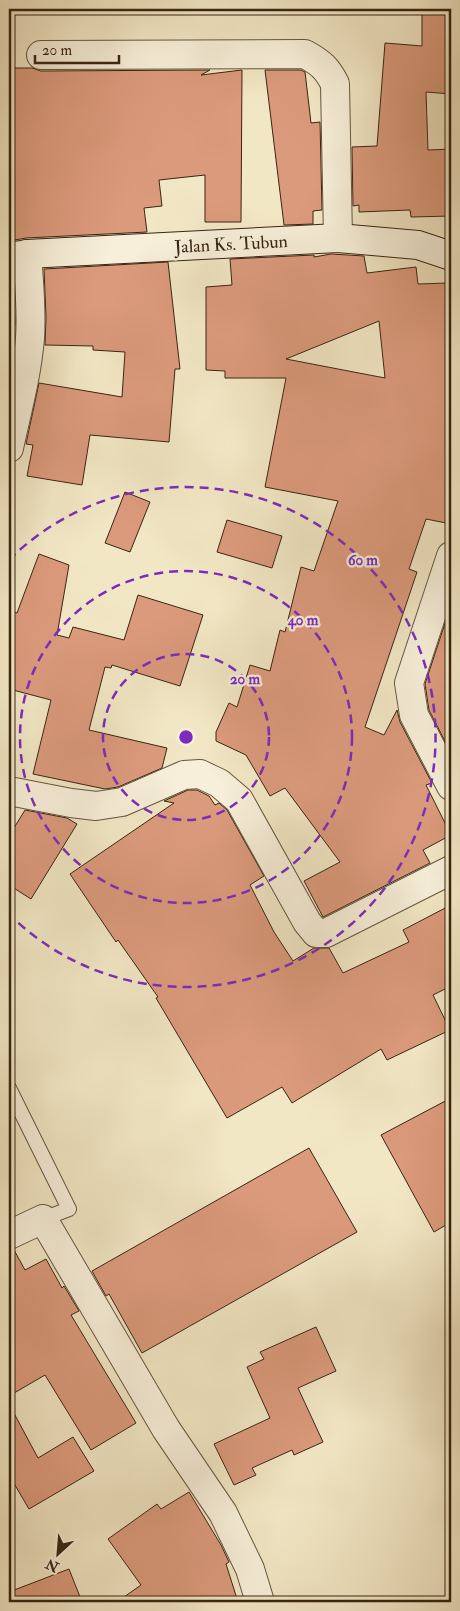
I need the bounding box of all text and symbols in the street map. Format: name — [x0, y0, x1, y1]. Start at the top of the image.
scale bar — [35, 32, 119, 64]
text: 20 m — [42, 41, 72, 60]
street label: Jalan Ks. Tubun — [173, 230, 288, 259]
text: 60 m — [348, 551, 378, 570]
text: 40 m — [287, 611, 319, 630]
text: 20 m — [230, 670, 260, 689]
centre of rings — [177, 728, 195, 746]
north arrow — [32, 1528, 82, 1578]
text: N — [43, 1555, 63, 1576]

